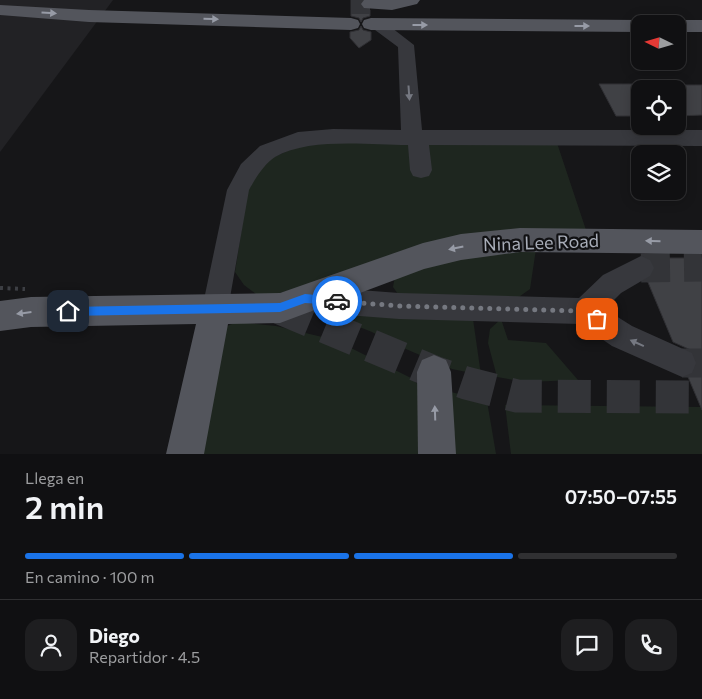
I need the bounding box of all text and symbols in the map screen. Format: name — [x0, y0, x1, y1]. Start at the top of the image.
one-way arrow — [41, 10, 57, 18]
north arrow — [631, 15, 686, 70]
map controls — [631, 15, 686, 200]
one-way arrow — [203, 16, 219, 24]
one-way arrow — [412, 21, 428, 29]
one-way arrow — [574, 22, 590, 30]
button: locate — [631, 80, 686, 135]
one-way arrow — [405, 86, 413, 102]
button: layers — [631, 145, 686, 200]
street label: Nina Lee Road — [483, 229, 599, 255]
one-way arrow — [645, 237, 661, 245]
one-way arrow — [449, 244, 464, 252]
courier — [312, 276, 362, 326]
icon: car — [323, 287, 351, 315]
pin — [47, 290, 89, 332]
icon: home — [54, 297, 82, 325]
pin — [576, 298, 618, 340]
icon: bag — [583, 305, 611, 333]
one-way arrow — [16, 309, 32, 317]
one-way arrow — [630, 338, 644, 346]
one-way arrow — [431, 405, 439, 421]
text: Llega en — [25, 468, 84, 487]
text: 07:50–07:55 — [565, 485, 677, 508]
text: 2 min — [25, 486, 104, 526]
text: En camino · 100 m — [25, 567, 154, 586]
button: person — [25, 619, 77, 671]
button: chat — [561, 619, 613, 671]
button: phone — [625, 619, 677, 671]
text: Diego — [89, 624, 140, 647]
text: Repartidor · 4.5 — [89, 647, 200, 666]

